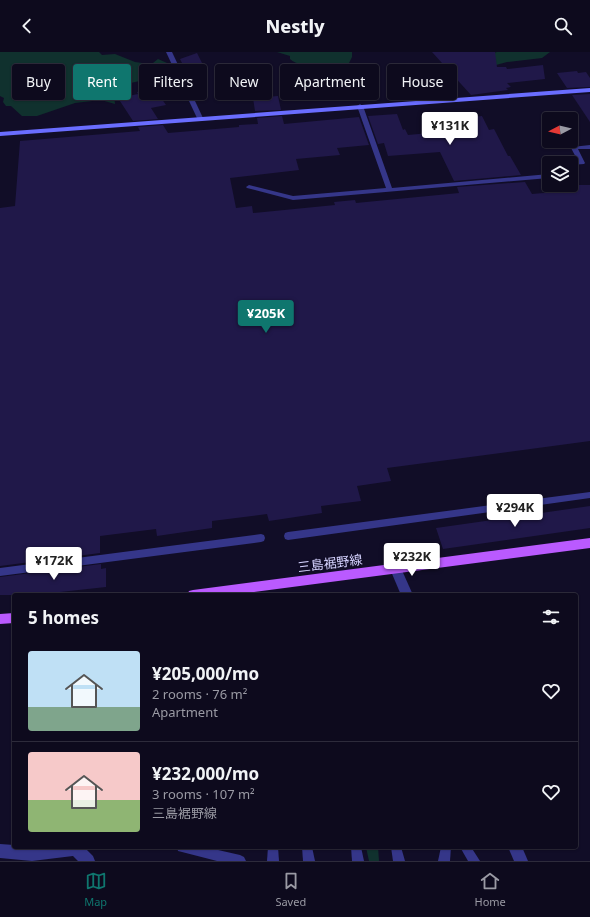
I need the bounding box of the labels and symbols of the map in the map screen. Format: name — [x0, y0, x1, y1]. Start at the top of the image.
pin: ¥131K — [422, 112, 478, 146]
north arrow — [542, 112, 578, 148]
pin: ¥205K — [238, 300, 294, 334]
pin: ¥294K — [487, 494, 543, 528]
pin: ¥232K — [384, 543, 440, 577]
pin: ¥172K — [26, 547, 82, 581]
street label: 三島裾野線 — [297, 550, 363, 576]

